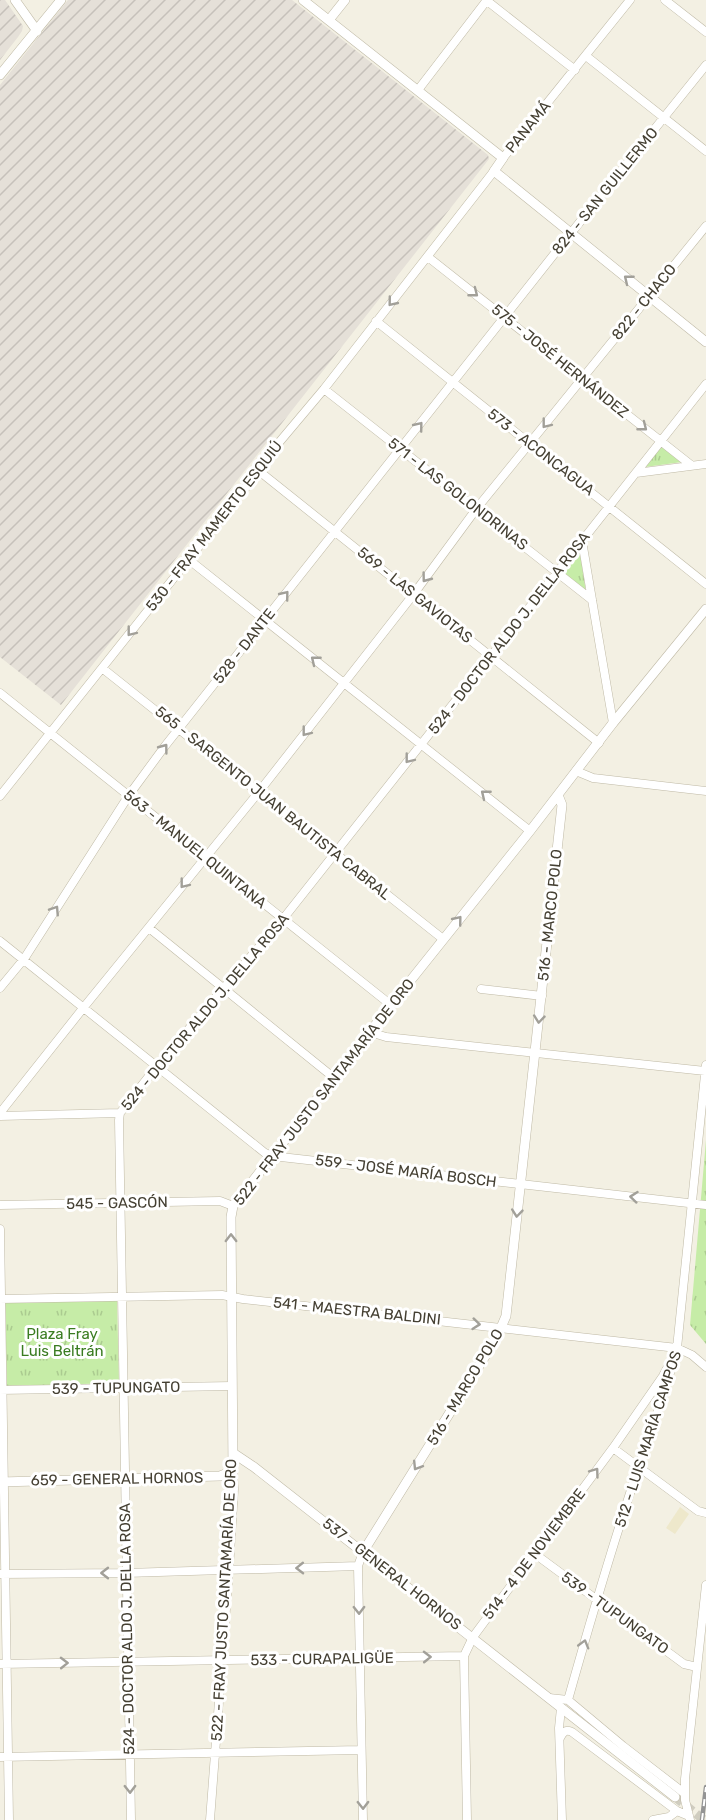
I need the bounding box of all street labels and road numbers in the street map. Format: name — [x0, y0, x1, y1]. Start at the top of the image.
street label: PANAMÁ — [502, 97, 554, 157]
street label: 824 - SAN GUILLERMO — [548, 124, 662, 258]
street label: 822 - CHACO — [608, 260, 680, 344]
street label: 575 - JOSÉ HERNÁNDEZ — [488, 300, 632, 422]
street label: 573 - ACONCAGUA — [484, 405, 598, 499]
street label: 571 - LAS GOLONDRINAS — [385, 434, 531, 554]
street label: 530 - FRAY MAMERTO ESQUIÚ — [142, 437, 286, 615]
street label: 524 - DOCTOR ALDO J. DELLA ROSA — [424, 528, 594, 738]
street label: 569 - LAS GAVIOTAS — [354, 543, 476, 647]
street label: 528 - DANTE — [209, 605, 279, 687]
street label: 565 - SARGENTO JUAN BAUTISTA CABRAL — [152, 702, 395, 904]
street label: 563 - MANUEL QUINTANA — [120, 786, 270, 912]
street label: 516 - MARCO POLO — [534, 848, 566, 982]
street label: 524 - DOCTOR ALDO J. DELLA ROSA — [117, 910, 293, 1114]
street label: 522 - FRAY JUSTO SANTAMARÍA DE ORO — [230, 975, 418, 1209]
street label: 559 - JOSÉ MARÍA BOSCH — [314, 1151, 498, 1191]
street label: 545 - GASCÓN — [66, 1193, 168, 1213]
street label: 541 - MAESTRA BALDINI — [272, 1293, 442, 1329]
street label: 516 - MARCO POLO — [423, 1326, 507, 1448]
street label: 512 - LUIS MARÍA CAMPOS — [611, 1348, 685, 1530]
street label: 539 - TUPUNGATO — [52, 1378, 180, 1398]
street label: 522 - FRAY JUSTO SANTAMARÍA DE ORO — [208, 1458, 240, 1742]
street label: 659 - GENERAL HORNOS — [31, 1468, 203, 1490]
street label: 514 - 4 DE NOVIEMBRE — [479, 1485, 589, 1623]
street label: 524 - DOCTOR ALDO J. DELLA ROSA — [116, 1503, 138, 1755]
street label: 537 - GENERAL HORNOS — [319, 1514, 465, 1634]
street label: 539 - TUPUNGATO — [558, 1568, 672, 1658]
street label: 533 - CURAPALIGÜE — [250, 1649, 394, 1669]

